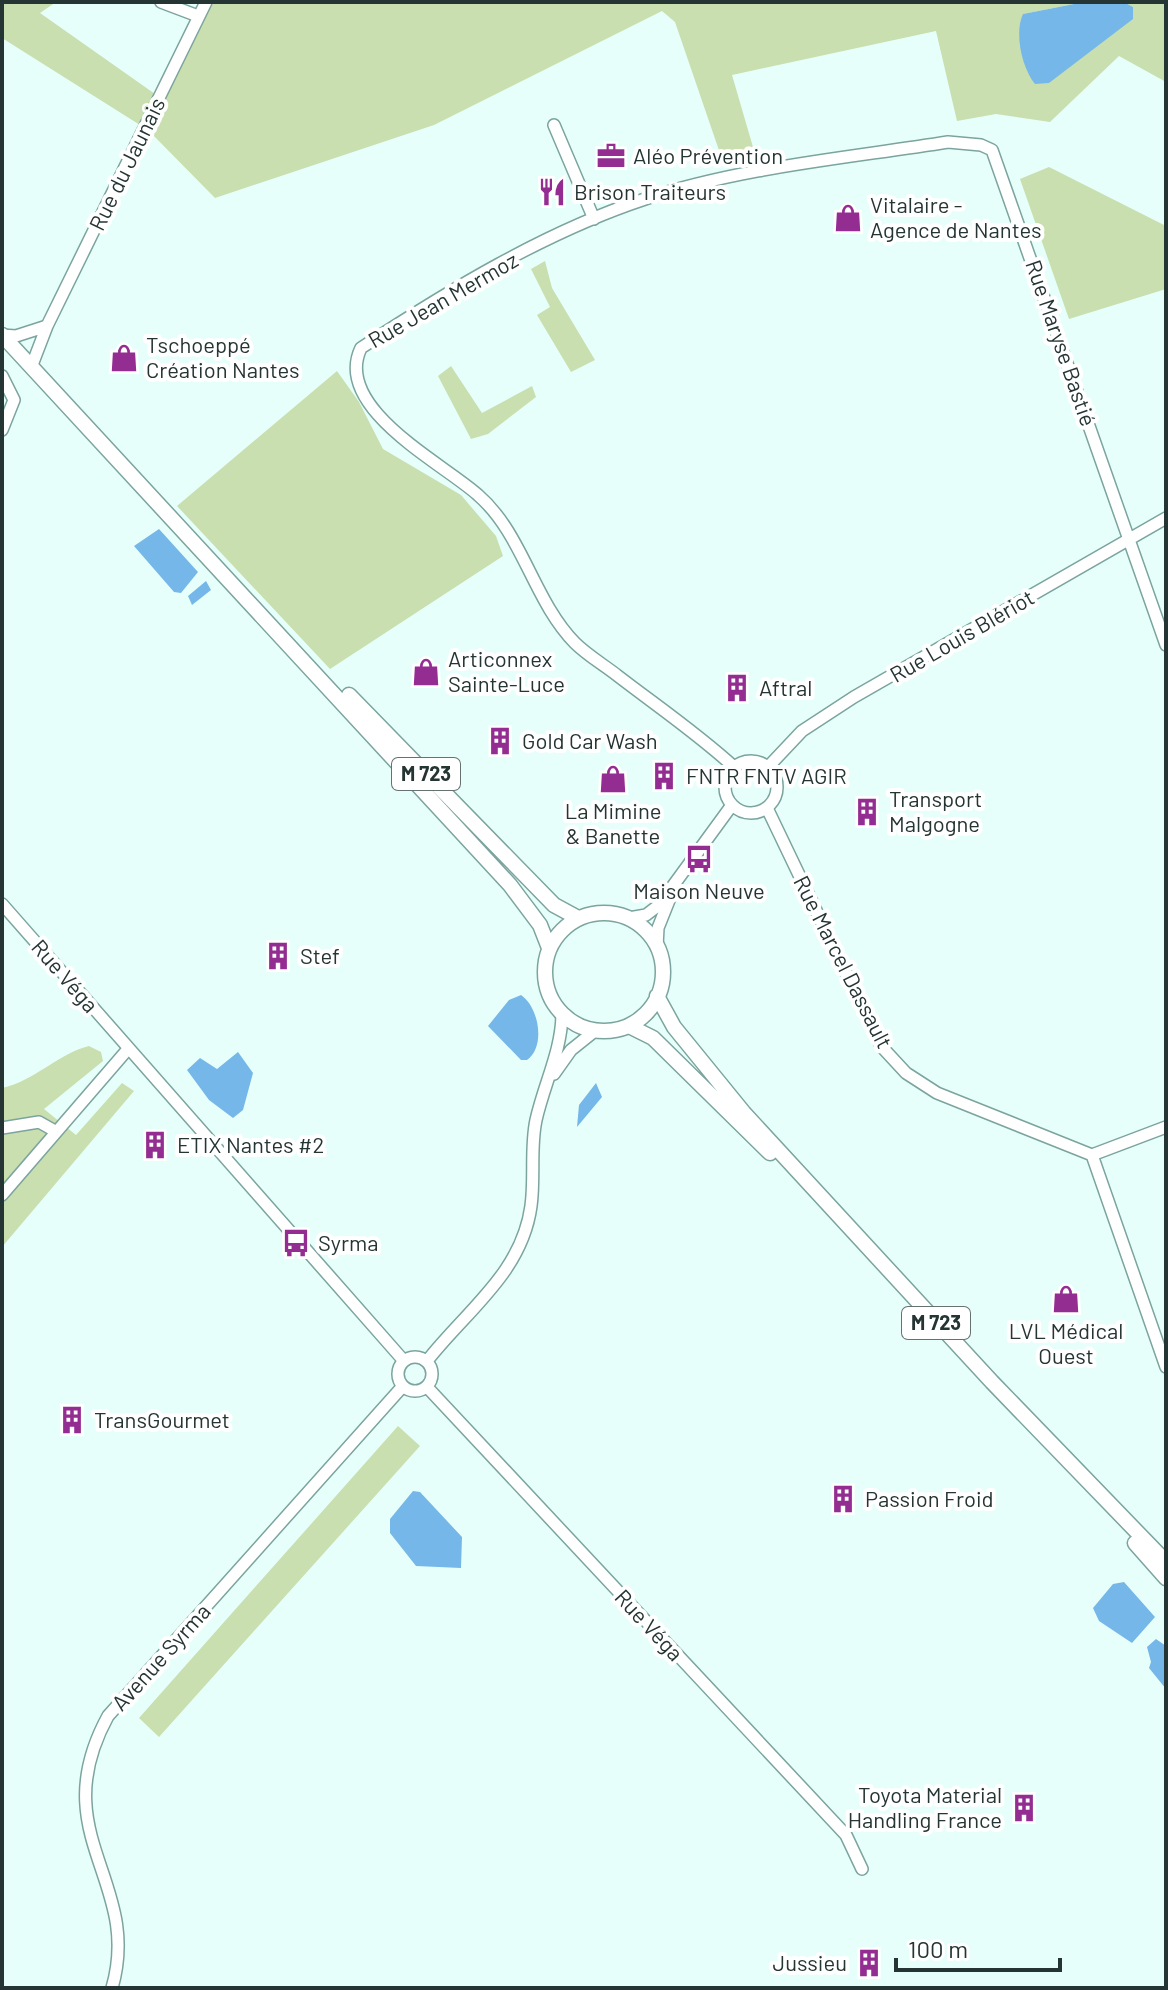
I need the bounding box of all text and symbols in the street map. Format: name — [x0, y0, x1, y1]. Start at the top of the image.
street label: Rue du Jaunais — [83, 93, 169, 234]
office icon: Aléo Prévention — [596, 141, 626, 171]
place label: Aléo Prévention — [633, 142, 783, 168]
restaurant icon: Brison Traiteurs — [537, 177, 567, 207]
place label: Brison Traiteurs — [574, 178, 726, 204]
place label: Vitalaire - Agence de Nantes — [870, 191, 1042, 242]
shop icon: Vitalaire - Agence de Nantes — [833, 203, 863, 233]
street label: Rue Jean Mermoz — [363, 246, 522, 353]
street label: Rue Maryse Bastié — [1021, 256, 1103, 429]
place label: Tschoeppé Création Nantes — [146, 331, 300, 382]
shop icon: Tschoeppé Création Nantes — [109, 343, 139, 373]
street label: Rue Louis Blériot — [885, 583, 1038, 687]
place label: Articonnex Sainte-Luce — [448, 645, 565, 696]
shop icon: Articonnex Sainte-Luce — [411, 657, 441, 687]
building icon: Aftral — [722, 673, 752, 703]
place label: Aftral — [759, 674, 812, 700]
building icon: Gold Car Wash — [485, 726, 515, 756]
place label: Gold Car Wash — [522, 727, 658, 753]
road number: M 723 — [392, 758, 460, 790]
building icon: FNTR FNTV AGIR — [649, 761, 679, 791]
place label: FNTR FNTV AGIR — [686, 762, 847, 788]
shop icon: La Mimine & Banette — [598, 764, 628, 794]
place label: Transport Malgogne — [889, 785, 982, 836]
place label: La Mimine & Banette — [565, 797, 661, 848]
building icon: Transport Malgogne — [852, 797, 882, 827]
bus stop icon: Maison Neuve — [684, 844, 714, 874]
street label: Rue Marcel Dassault — [789, 871, 899, 1052]
place label: Maison Neuve — [633, 877, 765, 903]
street label: Rue Véga — [27, 934, 104, 1017]
building icon: Stef — [263, 941, 293, 971]
place label: Stef — [300, 942, 340, 968]
building icon: ETIX Nantes #2 — [140, 1130, 170, 1160]
place label: ETIX Nantes #2 — [177, 1131, 324, 1157]
bus stop icon: Syrma — [281, 1228, 311, 1258]
place label: Syrma — [318, 1229, 378, 1255]
shop icon: LVL Médical Ouest — [1051, 1284, 1081, 1314]
road number: M 723 — [902, 1307, 970, 1339]
place label: LVL Médical Ouest — [1009, 1317, 1123, 1368]
building icon: TransGourmet — [57, 1405, 87, 1435]
place label: TransGourmet — [94, 1406, 230, 1432]
building icon: Passion Froid — [828, 1484, 858, 1514]
place label: Passion Froid — [865, 1485, 994, 1511]
street label: Rue Véga — [610, 1583, 689, 1665]
street label: Avenue Syrma — [106, 1598, 215, 1715]
place label: Toyota Material Handling France — [848, 1781, 1002, 1832]
building icon: Toyota Material Handling France — [1009, 1793, 1039, 1823]
scale bar — [896, 1922, 1060, 1972]
text: 100 m — [908, 1934, 968, 1963]
building icon: Jussieu — [854, 1948, 884, 1978]
place label: Jussieu — [773, 1949, 847, 1975]

